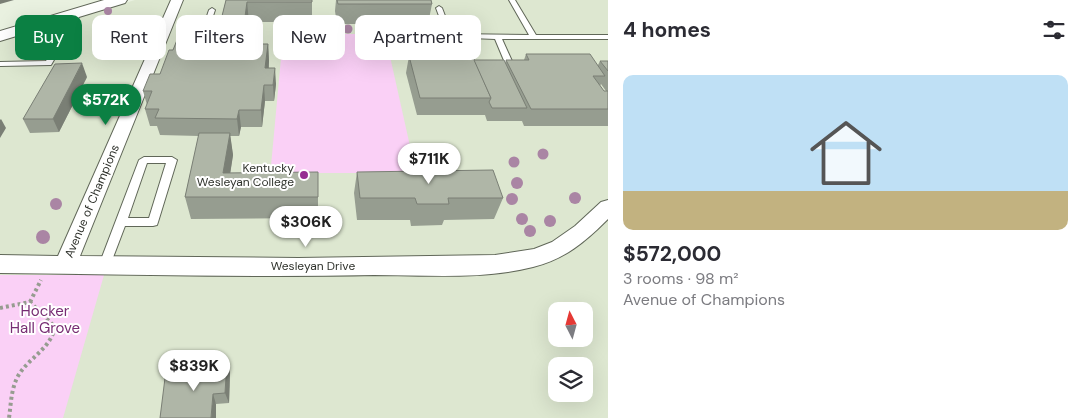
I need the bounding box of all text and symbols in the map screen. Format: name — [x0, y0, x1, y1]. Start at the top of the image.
chip: Buy — [15, 15, 82, 60]
chip: Rent — [92, 15, 166, 60]
chip: Filters — [176, 15, 263, 60]
chip: New — [273, 15, 345, 60]
chip: Apartment — [355, 15, 481, 60]
text: 4 homes — [623, 16, 711, 44]
icon: filters — [1040, 16, 1068, 44]
pin: $572K — [71, 84, 141, 126]
text: $572K — [82, 89, 130, 110]
icon: home — [801, 108, 891, 198]
street label: Avenue of Champions — [61, 142, 123, 260]
pin: $711K — [394, 142, 464, 185]
text: $711K — [409, 148, 449, 169]
place label: Kentucky Wesleyan College — [197, 160, 294, 190]
marker: Kentucky Wesleyan College — [298, 169, 310, 181]
pin: $306K — [271, 206, 341, 248]
text: $306K — [280, 211, 332, 232]
text: $572,000 — [623, 240, 721, 268]
street label: Wesleyan Drive — [271, 258, 355, 274]
text: 3 rooms · 98 m² — [623, 268, 739, 289]
text: Avenue of Champions — [623, 289, 785, 310]
park label: Hocker Hall Grove — [10, 301, 80, 338]
north arrow — [548, 302, 592, 348]
map controls — [548, 302, 593, 402]
pin: $839K — [159, 350, 229, 392]
text: $839K — [169, 355, 219, 376]
button: layers — [548, 357, 593, 402]

